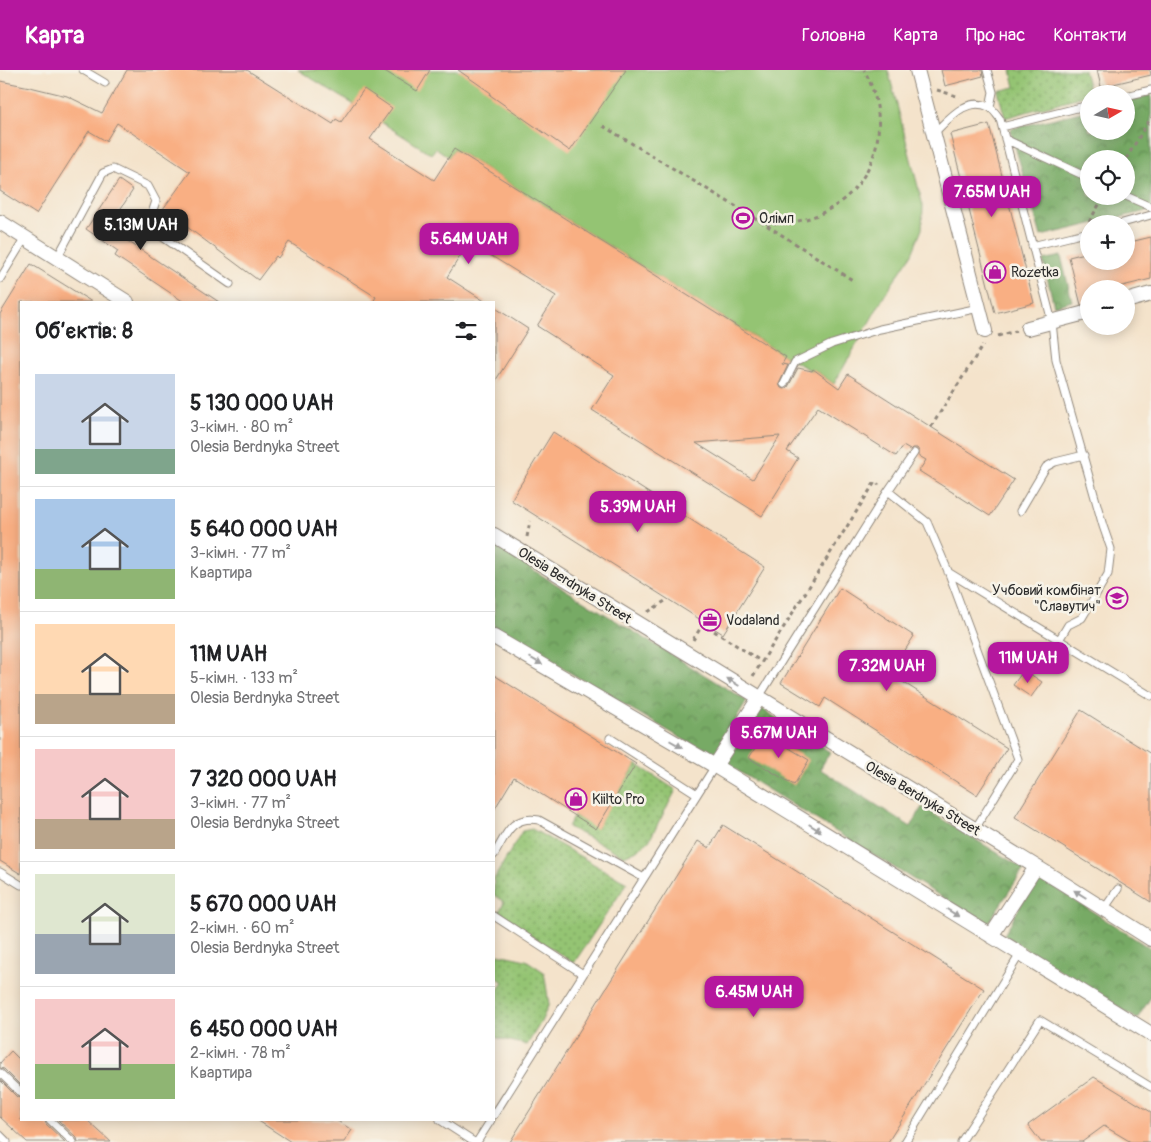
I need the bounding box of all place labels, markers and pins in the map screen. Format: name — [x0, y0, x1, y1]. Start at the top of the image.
pin: 7.65M UAH — [935, 176, 1049, 218]
sports icon: Олімп — [731, 206, 755, 230]
pin: 5.13M UAH — [84, 208, 198, 251]
place label: Олімп — [759, 210, 794, 227]
pin: 5.64M UAH — [412, 222, 526, 265]
shop icon: Rozetka — [983, 260, 1007, 284]
place label: Rozetka — [1011, 264, 1059, 281]
pin: 5.39M UAH — [581, 490, 695, 533]
place label: Учбовий комбінат "Славутич" — [992, 582, 1101, 615]
school or university icon: Учбовий комбінат "Славутич" — [1105, 586, 1129, 610]
office icon: Vodaland — [698, 608, 722, 632]
place label: Vodaland — [726, 612, 780, 629]
pin: 11M UAH — [982, 642, 1074, 684]
pin: 7.32M UAH — [830, 650, 944, 692]
pin: 5.67M UAH — [722, 716, 836, 759]
shop icon: Kiilto Pro — [564, 787, 588, 811]
place label: Kiilto Pro — [592, 791, 645, 808]
pin: 6.45M UAH — [697, 976, 811, 1018]

